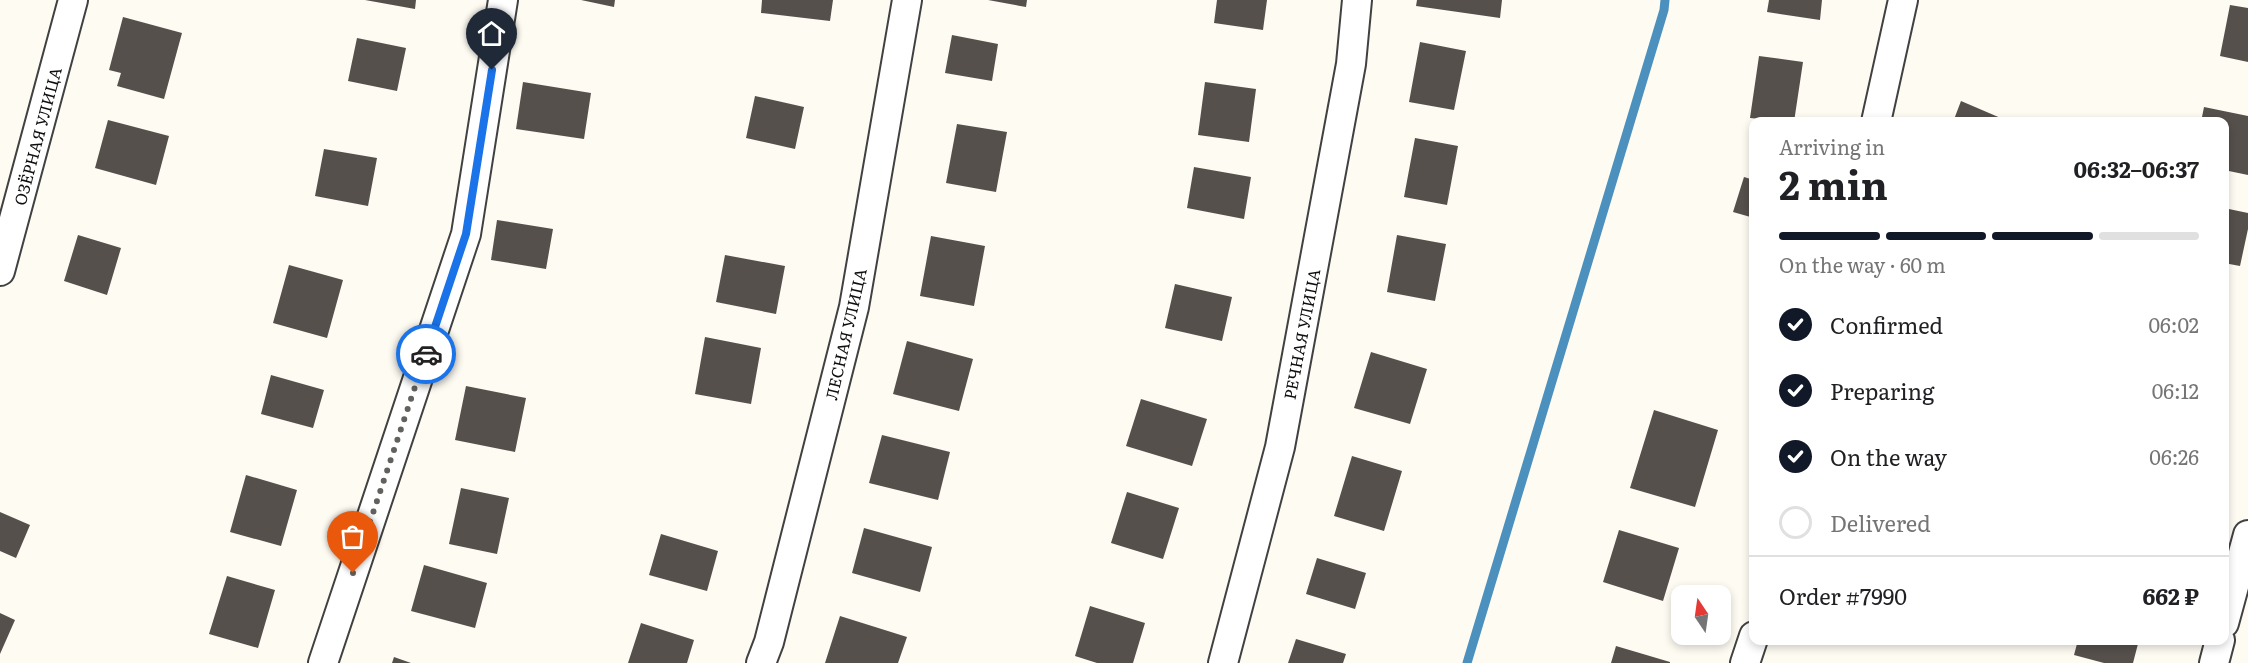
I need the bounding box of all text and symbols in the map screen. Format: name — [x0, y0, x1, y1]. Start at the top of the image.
pin — [466, 8, 517, 70]
icon: home — [475, 17, 508, 50]
street label: ОЗЁРНАЯ УЛИЦА — [7, 64, 67, 208]
text: Arriving in — [1779, 131, 1885, 161]
text: 06:32–06:37 — [2074, 152, 2199, 185]
text: 2 min — [1779, 154, 1888, 212]
text: On the way · 60 m — [1779, 249, 1946, 279]
street label: ЛЕСНАЯ УЛИЦА — [818, 266, 872, 402]
street label: РЕЧНАЯ УЛИЦА — [1277, 266, 1326, 402]
icon: check — [1779, 308, 1812, 341]
text: Confirmed — [1830, 308, 1943, 341]
text: 06:02 — [2149, 309, 2199, 339]
courier — [396, 324, 456, 384]
icon: car — [410, 338, 443, 371]
icon: check — [1779, 374, 1812, 407]
text: Preparing — [1830, 374, 1934, 407]
text: 06:12 — [2152, 375, 2199, 405]
icon: check — [1779, 440, 1812, 473]
text: On the way — [1830, 440, 1947, 473]
text: 06:26 — [2149, 441, 2199, 471]
text: Delivered — [1830, 506, 1931, 539]
pin — [327, 511, 378, 573]
icon: bag — [336, 520, 369, 553]
text: Order #7990 — [1779, 579, 1907, 612]
text: 662 ₽ — [2142, 579, 2199, 612]
north arrow — [1671, 585, 1731, 645]
map controls — [1671, 585, 1731, 645]

